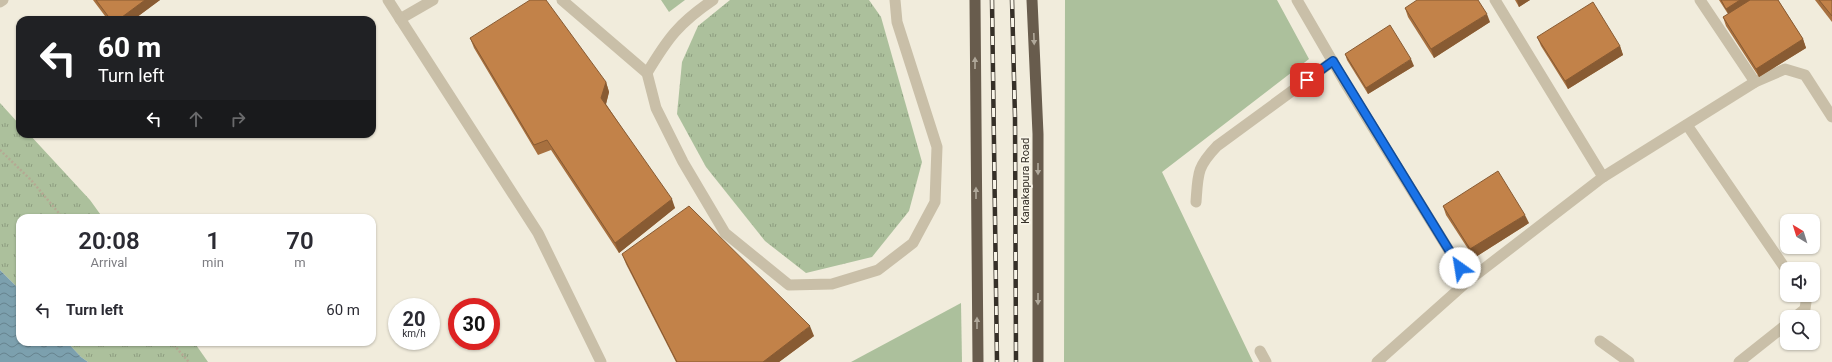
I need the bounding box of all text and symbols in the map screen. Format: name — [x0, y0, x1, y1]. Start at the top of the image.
text: 60 m — [98, 31, 161, 64]
icon: left — [32, 32, 84, 84]
one-way arrow — [1030, 33, 1037, 45]
one-way arrow — [972, 56, 978, 69]
pin — [1290, 63, 1324, 97]
text: Turn left — [98, 65, 164, 86]
icon: arrive — [1296, 69, 1318, 91]
icon: left — [143, 108, 165, 130]
icon: ahead — [185, 108, 207, 130]
icon: right — [227, 108, 249, 130]
street label: Kanakapura Road — [1019, 138, 1032, 224]
one-way arrow — [1035, 163, 1041, 176]
one-way arrow — [973, 186, 979, 199]
north arrow — [1780, 214, 1820, 254]
map controls — [1780, 214, 1820, 350]
text: 20:08 — [78, 227, 140, 255]
text: 1 — [206, 227, 220, 255]
text: 70 — [286, 227, 314, 255]
position arrow — [1439, 247, 1481, 289]
text: Arrival — [91, 255, 128, 270]
text: min — [202, 255, 224, 270]
text: m — [294, 255, 306, 270]
button: sound — [1780, 262, 1820, 302]
one-way arrow — [1035, 293, 1041, 306]
speed limit sign: 30 — [448, 298, 500, 350]
icon: left — [32, 299, 54, 321]
text: Turn left — [66, 301, 123, 319]
text: 60 m — [326, 301, 360, 319]
text: 20 — [403, 307, 425, 331]
button: search — [1780, 310, 1820, 350]
one-way arrow — [974, 316, 980, 329]
text: km/h — [402, 328, 426, 339]

